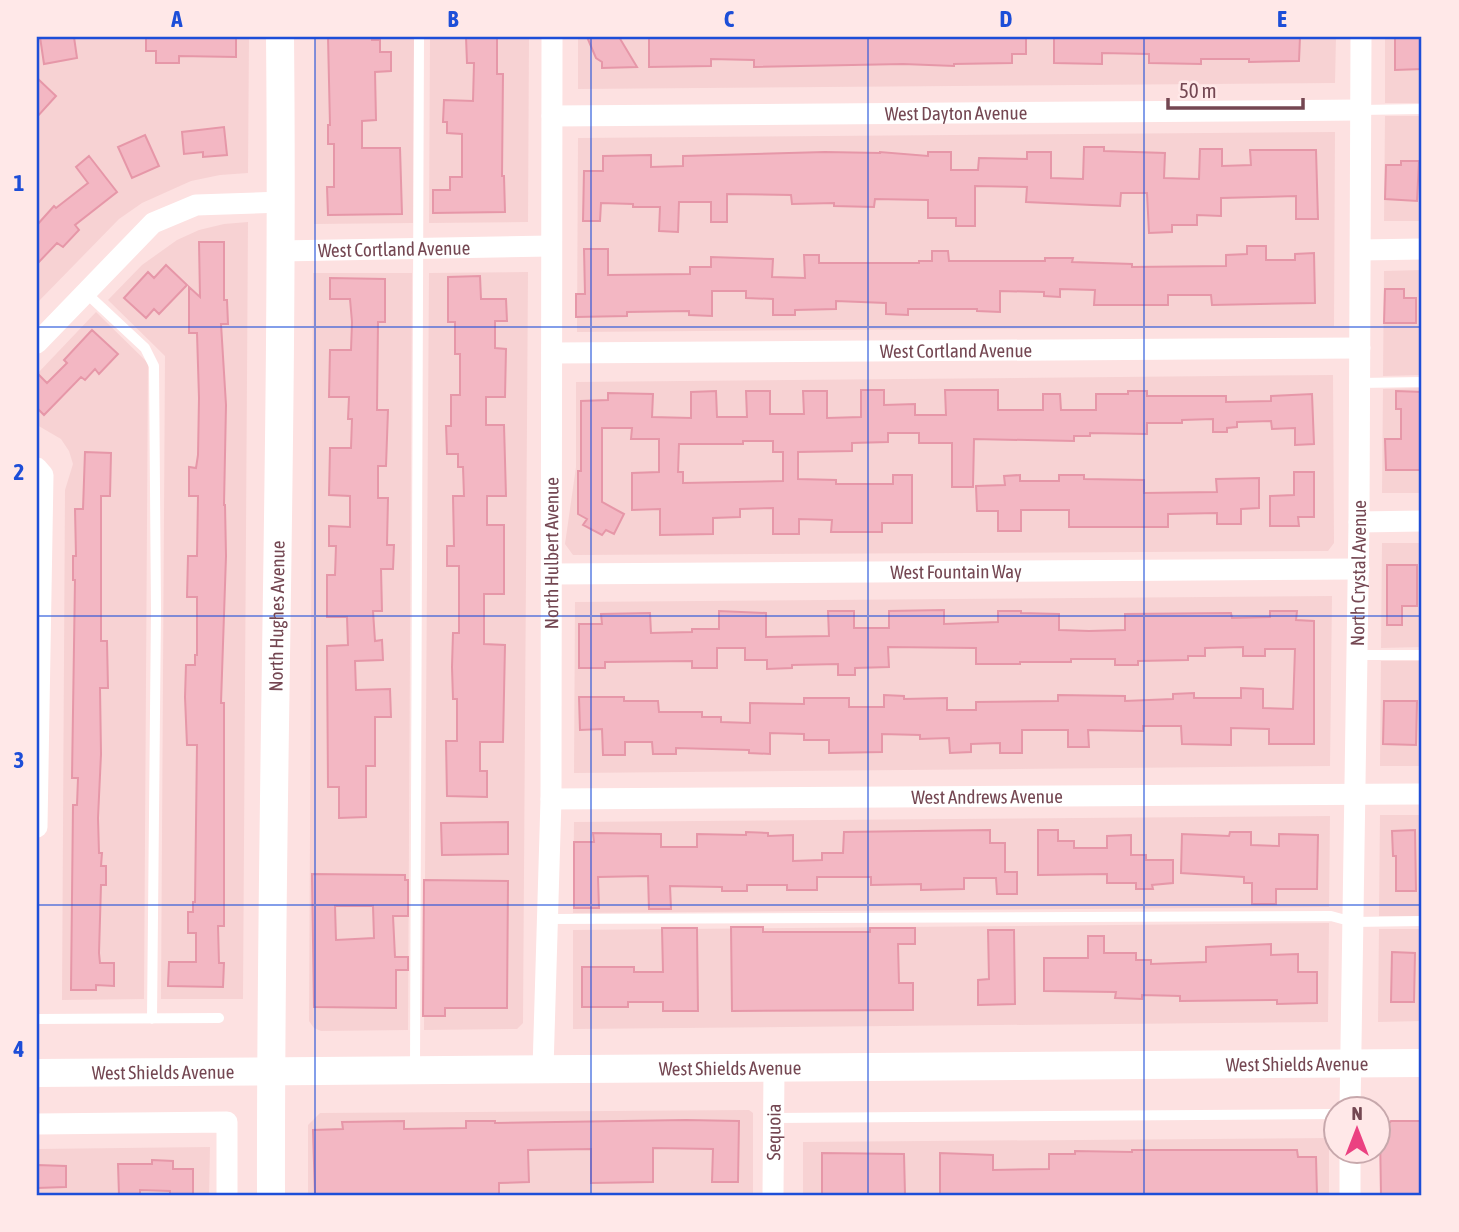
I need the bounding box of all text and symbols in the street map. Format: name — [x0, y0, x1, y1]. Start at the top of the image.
text: A — [170, 6, 183, 32]
text: B — [448, 6, 459, 32]
text: C — [724, 6, 735, 32]
text: D — [1000, 6, 1013, 32]
text: E — [1277, 6, 1287, 32]
scale bar — [1168, 66, 1303, 110]
text: 50 m — [1179, 78, 1217, 102]
street label: West Dayton Avenue — [885, 101, 1027, 125]
text: 1 — [14, 170, 25, 196]
street label: West Cortland Avenue — [318, 236, 470, 261]
street label: West Cortland Avenue — [880, 339, 1032, 362]
text: 2 — [14, 459, 24, 485]
street label: North Hulbert Avenue — [540, 477, 562, 629]
street label: North Crystal Avenue — [1346, 500, 1370, 646]
street label: North Hughes Avenue — [264, 540, 289, 692]
street label: West Fountain Way — [890, 560, 1022, 583]
text: 3 — [14, 747, 24, 773]
street label: West Andrews Avenue — [911, 785, 1063, 808]
text: 4 — [13, 1036, 25, 1062]
street label: West Shields Avenue — [1226, 1052, 1368, 1075]
street label: West Shields Avenue — [659, 1056, 801, 1080]
street label: West Shields Avenue — [92, 1061, 234, 1084]
north arrow — [1322, 1096, 1392, 1166]
text: N — [1351, 1102, 1363, 1124]
street label: Sequoia — [762, 1103, 785, 1161]

